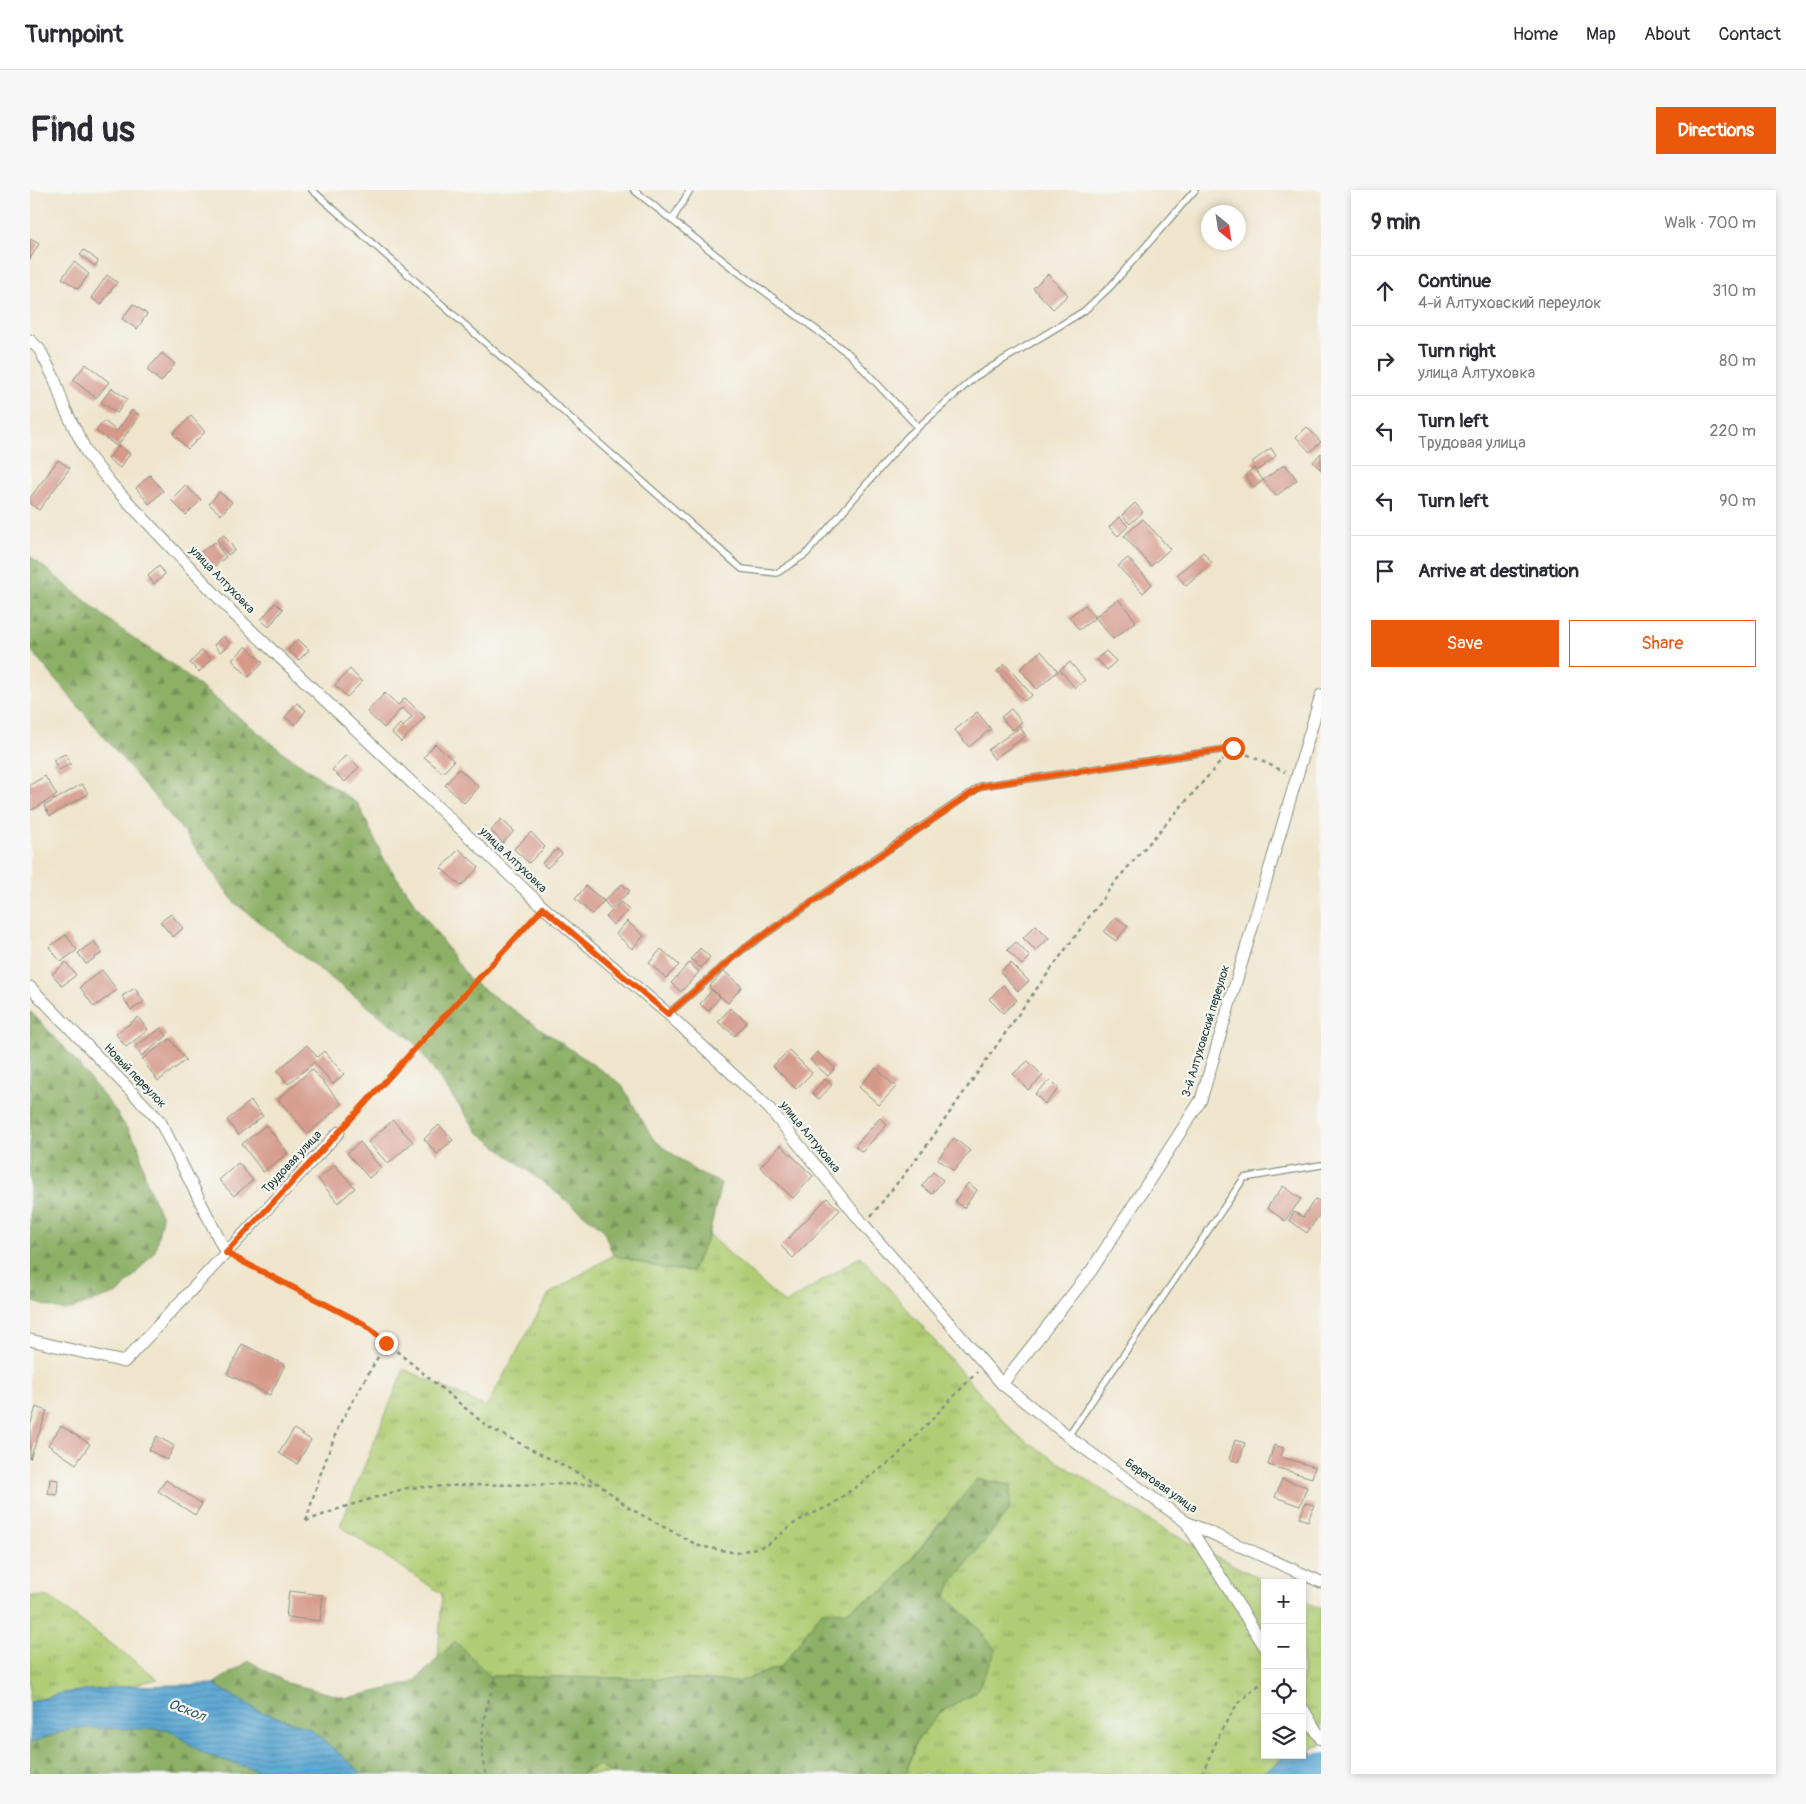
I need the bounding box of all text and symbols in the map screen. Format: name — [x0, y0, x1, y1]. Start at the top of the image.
text: Turnpoint — [25, 20, 123, 49]
text: Home — [1513, 23, 1558, 46]
text: Map — [1586, 23, 1616, 46]
text: About — [1644, 23, 1690, 46]
text: Contact — [1718, 23, 1781, 46]
button: Directions — [1656, 107, 1776, 154]
text: Find us — [30, 108, 135, 152]
north arrow — [1201, 205, 1246, 250]
text: 9 min — [1371, 209, 1420, 236]
text: Walk · 700 m — [1664, 213, 1756, 233]
text: Continue — [1418, 269, 1491, 293]
icon: ahead — [1371, 277, 1399, 305]
text: 310 m — [1712, 281, 1756, 301]
text: 4-й Алтуховский переулок — [1418, 293, 1602, 313]
text: Turn right — [1418, 339, 1496, 363]
icon: right — [1371, 347, 1399, 375]
text: 80 m — [1719, 351, 1756, 371]
text: улица Алтуховка — [1418, 363, 1535, 383]
text: Turn left — [1418, 409, 1488, 433]
icon: left — [1371, 417, 1399, 445]
text: 220 m — [1710, 421, 1756, 441]
text: Трудовая улица — [1418, 433, 1526, 453]
icon: left — [1371, 487, 1399, 515]
text: Turn left — [1418, 489, 1488, 513]
text: 90 m — [1719, 491, 1756, 511]
street label: улица Алтуховка — [185, 542, 258, 617]
icon: arrive — [1371, 557, 1399, 585]
text: Arrive at destination — [1418, 559, 1579, 583]
button: Save — [1371, 620, 1559, 667]
button: Share — [1569, 620, 1756, 667]
route start — [1222, 737, 1245, 760]
street label: улица Алтуховка — [475, 823, 550, 896]
street label: 3-й Алтуховский переулок — [1179, 963, 1233, 1099]
street label: Новый переулок — [101, 1041, 169, 1111]
street label: улица Алтуховка — [776, 1097, 844, 1176]
street label: Трудовая улица — [259, 1127, 325, 1197]
route end — [375, 1332, 398, 1355]
street label: Береговая улица — [1122, 1456, 1200, 1517]
map controls — [1261, 1579, 1306, 1759]
button: + — [1261, 1579, 1306, 1624]
button: − — [1261, 1624, 1306, 1669]
button: locate — [1261, 1669, 1306, 1714]
water label: Оскол — [166, 1695, 209, 1725]
button: layers — [1261, 1714, 1306, 1759]

